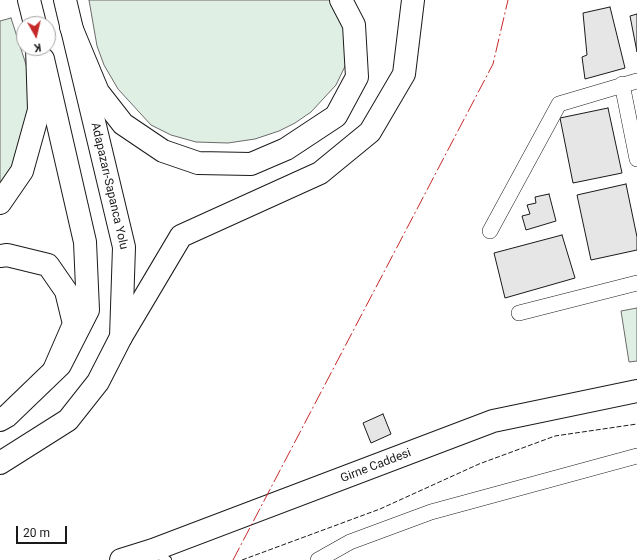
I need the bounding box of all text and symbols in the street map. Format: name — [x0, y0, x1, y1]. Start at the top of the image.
north arrow — [16, 16, 56, 56]
text: K — [33, 40, 42, 54]
street label: Adapazarı-Sapanca Yolu — [87, 121, 131, 251]
street label: Girne Caddesi — [339, 446, 413, 486]
scale bar — [18, 518, 69, 544]
text: 20 m — [23, 526, 50, 540]

